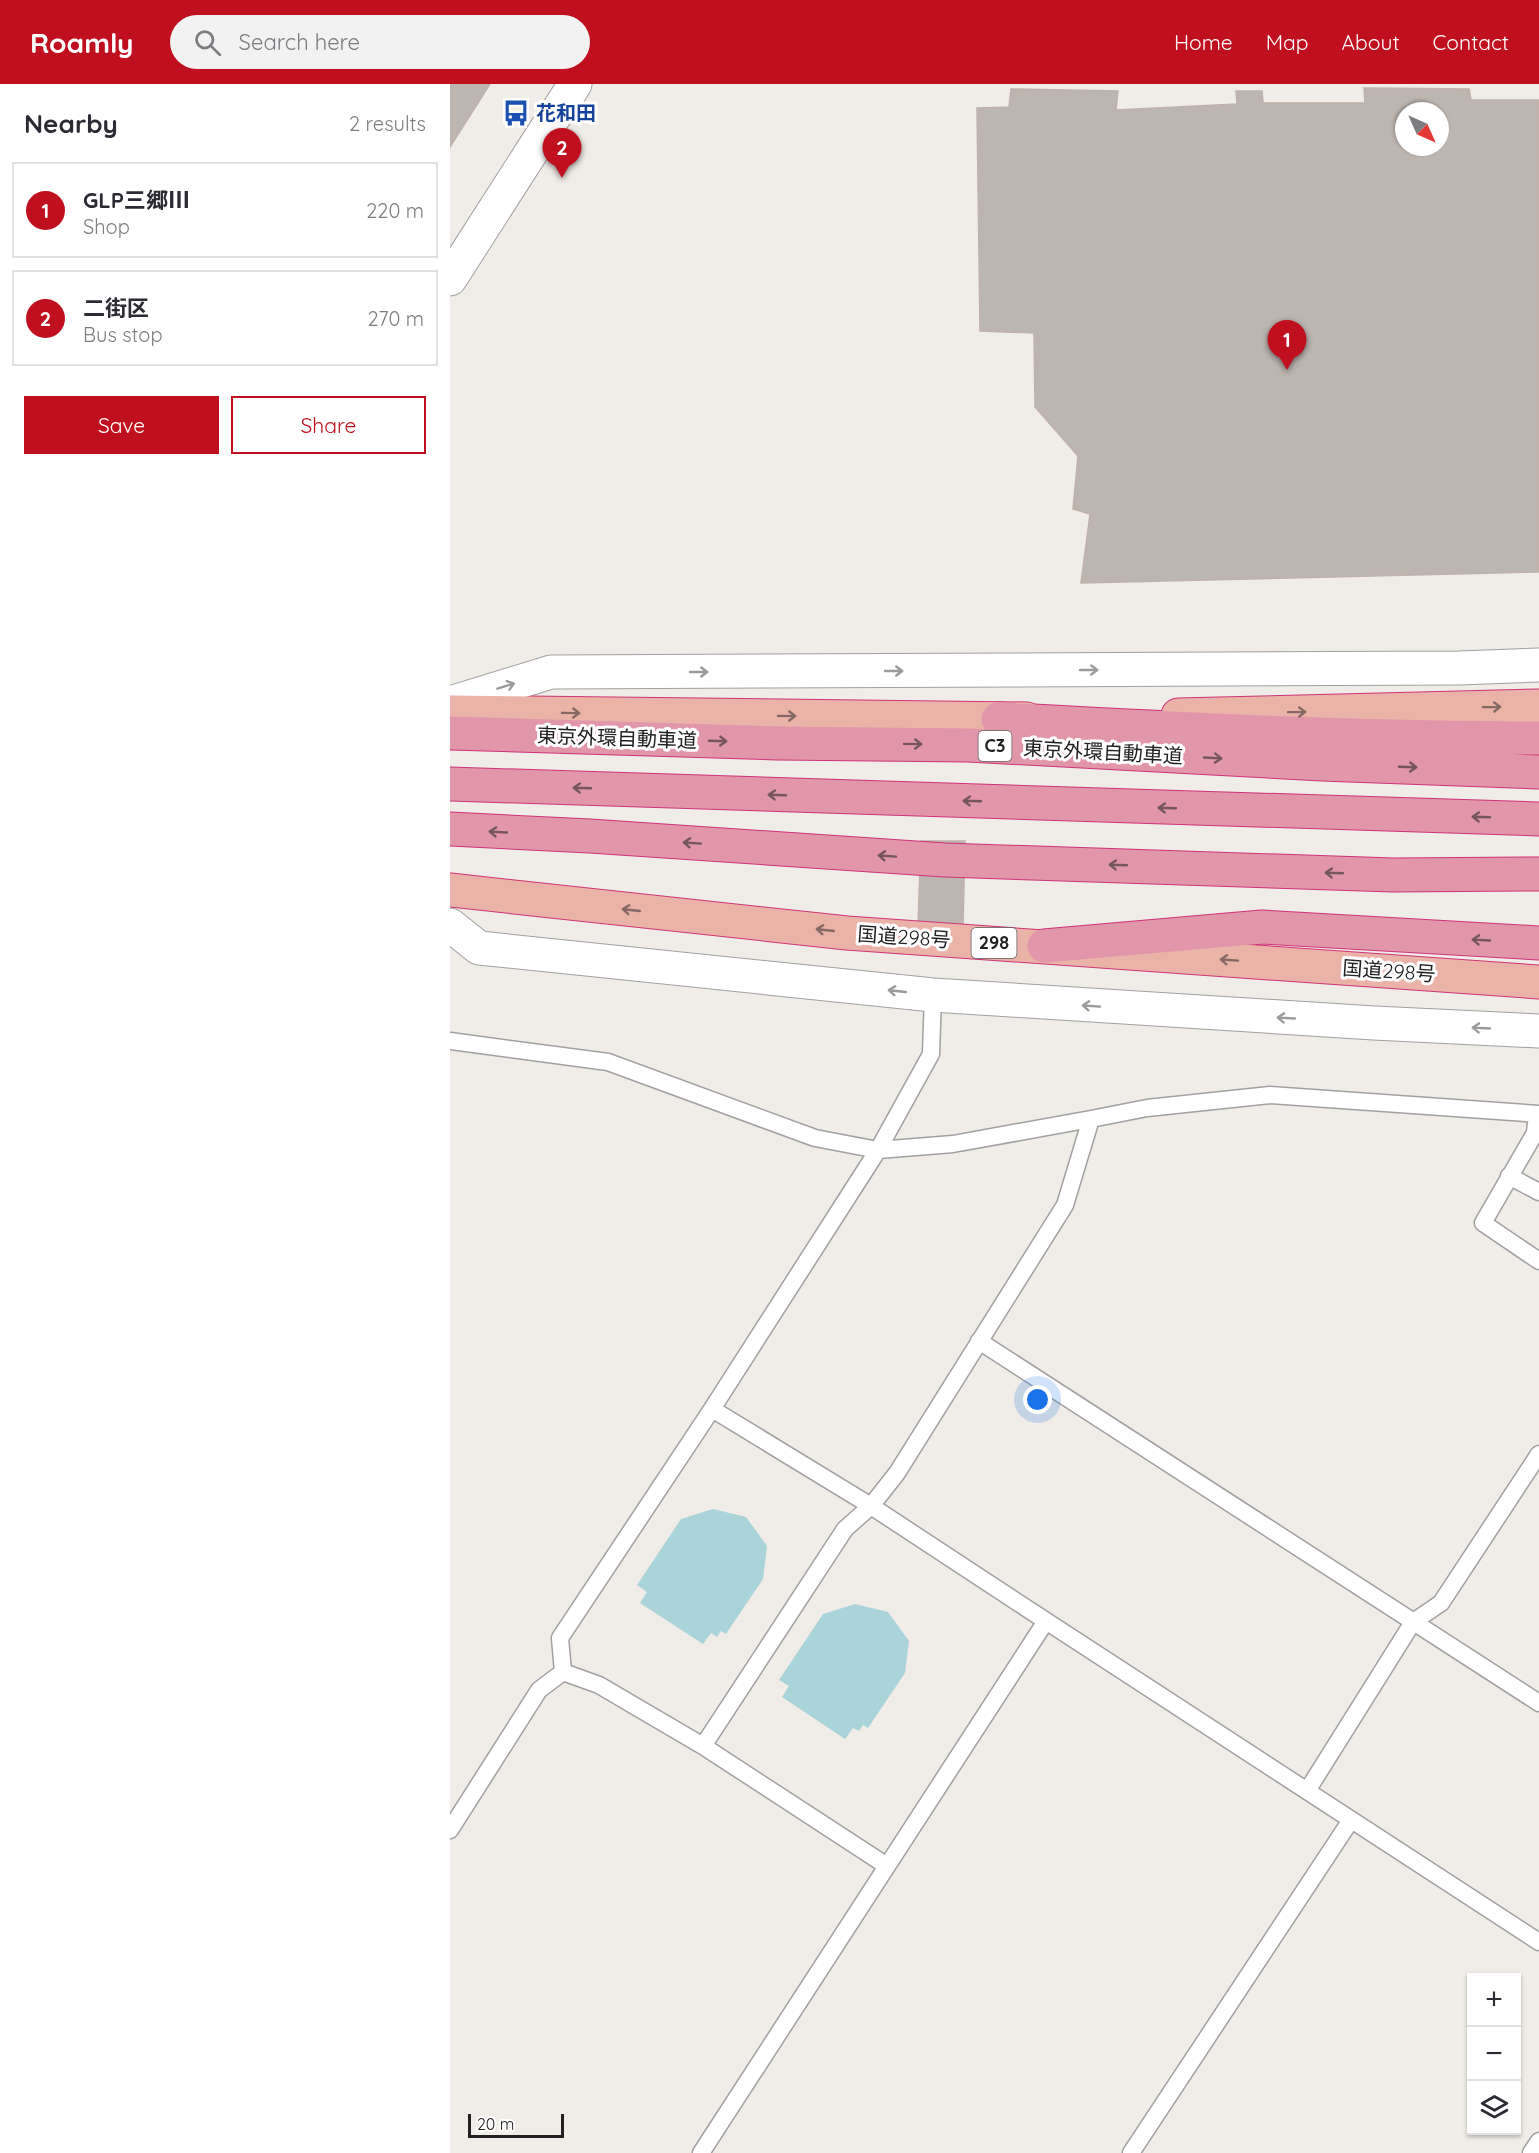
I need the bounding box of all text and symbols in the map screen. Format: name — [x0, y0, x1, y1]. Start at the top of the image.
search box — [170, 15, 590, 69]
text: Roamly — [30, 25, 134, 60]
icon: search — [191, 26, 224, 59]
text: Search here — [239, 28, 360, 56]
text: Home — [1174, 29, 1233, 55]
text: Map — [1266, 29, 1309, 55]
text: About — [1342, 29, 1400, 55]
text: Contact — [1433, 29, 1509, 55]
bus stop icon: 花和田 — [501, 98, 531, 128]
place label: 花和田 — [536, 100, 596, 125]
north arrow — [1395, 102, 1449, 156]
text: Nearby — [24, 107, 118, 140]
text: 2 results — [349, 111, 426, 136]
pin: 2 — [542, 128, 582, 178]
text: GLP三郷Ⅲ — [83, 186, 190, 214]
text: 1 — [42, 198, 49, 223]
text: 220 m — [366, 198, 424, 223]
text: Shop — [83, 214, 130, 239]
text: 二街区 — [83, 294, 149, 322]
text: 2 — [40, 306, 51, 331]
text: 270 m — [367, 306, 424, 331]
pin: 1 — [1268, 320, 1306, 370]
text: Bus stop — [83, 322, 163, 347]
button: Save — [24, 396, 219, 454]
button: Share — [231, 396, 426, 454]
one-way arrow — [1078, 664, 1098, 676]
one-way arrow — [883, 665, 903, 677]
one-way arrow — [688, 666, 708, 678]
one-way arrow — [496, 680, 515, 691]
one-way arrow — [1482, 701, 1502, 713]
one-way arrow — [1287, 706, 1307, 718]
one-way arrow — [561, 708, 581, 719]
one-way arrow — [777, 711, 797, 722]
street label: 東京外環自動車道 — [537, 722, 697, 753]
road number: C3 — [978, 731, 1012, 761]
one-way arrow — [708, 735, 728, 747]
street label: 東京外環自動車道 — [1022, 735, 1184, 768]
one-way arrow — [903, 738, 923, 750]
one-way arrow — [1202, 753, 1222, 764]
one-way arrow — [1397, 762, 1417, 773]
one-way arrow — [573, 783, 593, 794]
one-way arrow — [768, 789, 788, 800]
one-way arrow — [963, 796, 983, 807]
one-way arrow — [1157, 802, 1177, 814]
one-way arrow — [1471, 811, 1491, 823]
one-way arrow — [488, 826, 508, 837]
one-way arrow — [683, 837, 703, 848]
one-way arrow — [877, 850, 897, 861]
one-way arrow — [1109, 860, 1129, 871]
one-way arrow — [1325, 867, 1345, 878]
one-way arrow — [622, 904, 642, 915]
street label: 国道298号 — [857, 921, 951, 952]
one-way arrow — [816, 925, 836, 936]
road number: 298 — [972, 928, 1016, 958]
one-way arrow — [1471, 934, 1491, 945]
one-way arrow — [1220, 954, 1240, 965]
street label: 国道298号 — [1342, 955, 1436, 986]
one-way arrow — [887, 985, 907, 996]
one-way arrow — [1082, 1000, 1102, 1011]
one-way arrow — [1276, 1012, 1296, 1023]
one-way arrow — [1471, 1023, 1491, 1034]
your location — [1023, 1385, 1052, 1414]
map controls — [1467, 1973, 1521, 2135]
button: + — [1467, 1973, 1521, 2027]
button: − — [1467, 2027, 1521, 2081]
button: layers — [1467, 2081, 1521, 2135]
scale bar — [468, 2111, 564, 2138]
text: 20 m — [477, 2114, 514, 2134]

